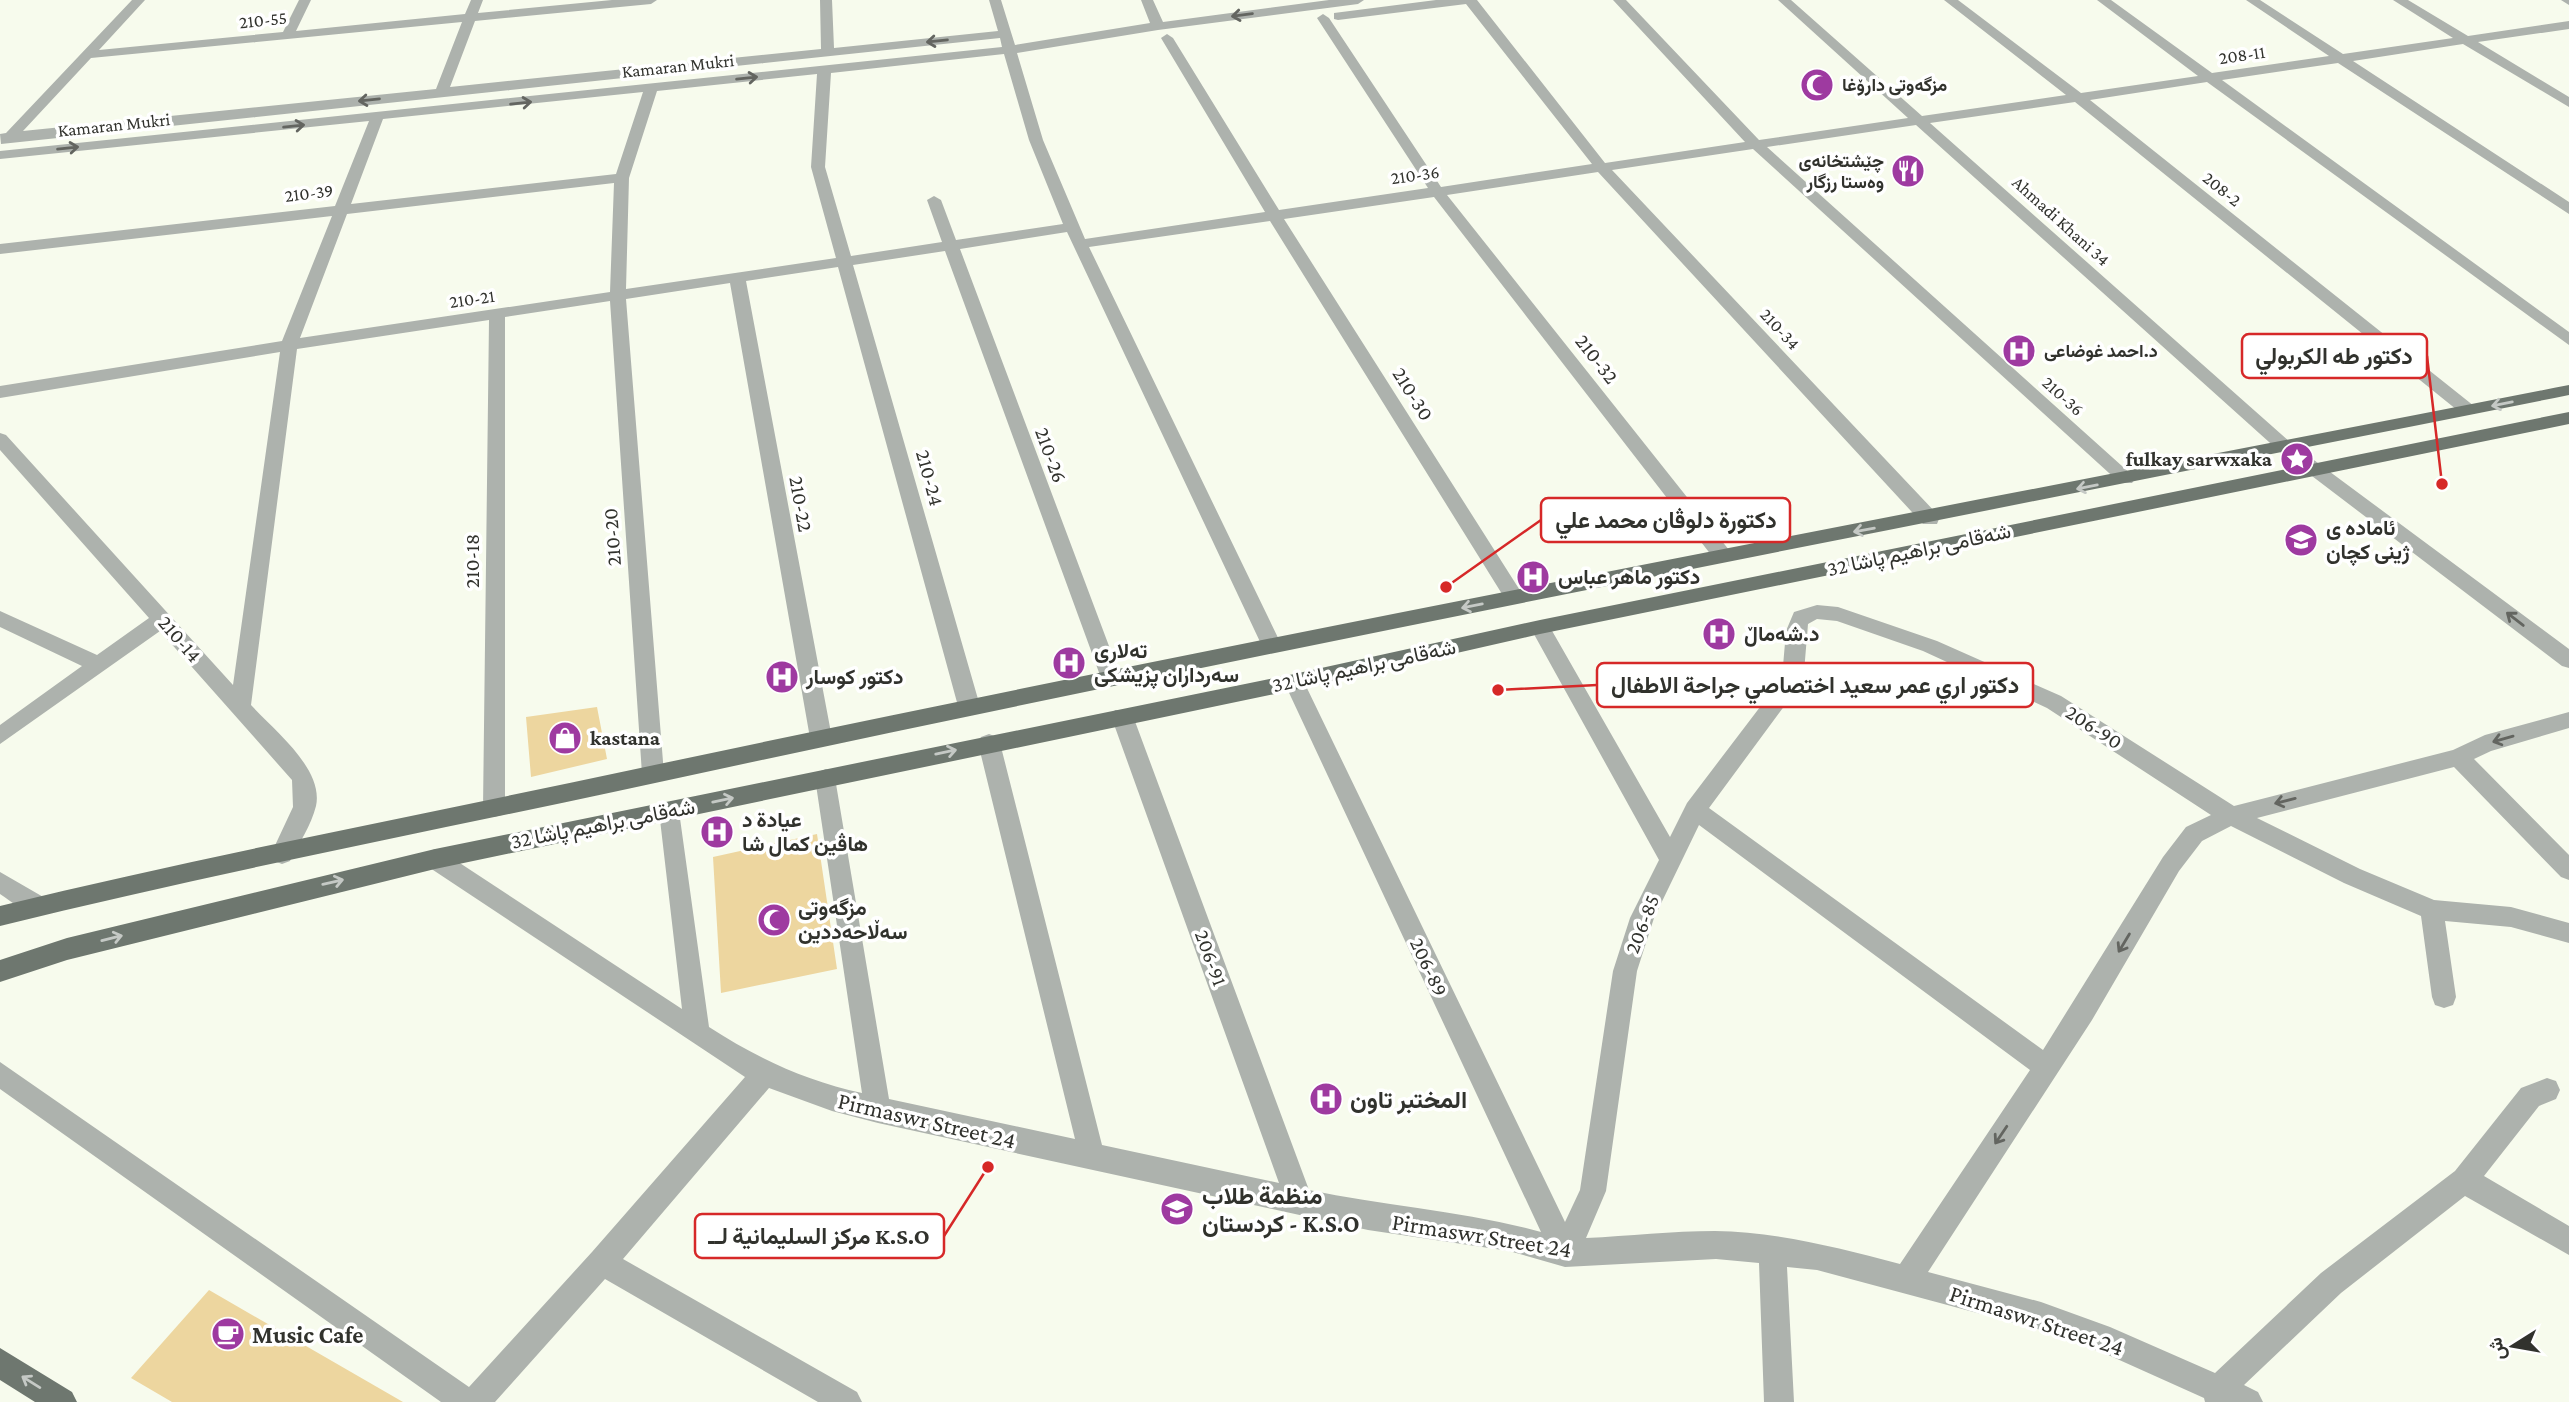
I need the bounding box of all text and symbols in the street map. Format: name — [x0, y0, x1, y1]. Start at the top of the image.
street label: 210-55 — [238, 8, 288, 32]
one-way arrow — [1231, 9, 1254, 22]
one-way arrow — [926, 35, 948, 48]
street label: 208-11 — [2217, 42, 2267, 68]
street label: Kamaran Mukri — [621, 50, 735, 82]
mosque icon: مزگەوتی دارۆغا — [1798, 66, 1836, 104]
one-way arrow — [735, 71, 758, 84]
place label: مزگەوتی دارۆغا — [1842, 75, 1948, 96]
one-way arrow — [358, 94, 381, 107]
one-way arrow — [509, 96, 531, 109]
street label: Kamaran Mukri — [57, 109, 171, 141]
one-way arrow — [282, 119, 305, 132]
one-way arrow — [56, 142, 79, 155]
place label: چێشتخانەی وەستا رزگار — [1798, 151, 1884, 193]
restaurant icon: چێشتخانەی وەستا رزگار — [1889, 152, 1927, 190]
street label: 210-36 — [1389, 162, 1441, 188]
street label: 208-2 — [2199, 168, 2245, 210]
street label: Ahmadi Khani 34 — [2008, 172, 2114, 270]
street label: 210-39 — [284, 180, 334, 206]
street label: 210-21 — [448, 286, 496, 312]
street label: 210-34 — [1756, 304, 1804, 354]
street label: 210-32 — [1570, 330, 1624, 388]
hospital icon: د.احمد غوضاعی — [2000, 332, 2038, 370]
callout: دكتور طه الكربولي — [2242, 334, 2427, 378]
place label: د.احمد غوضاعی — [2044, 341, 2158, 362]
text: دكتور طه الكربولي — [2255, 343, 2413, 376]
street label: 210-30 — [1387, 363, 1439, 425]
street label: 210-36 — [2038, 372, 2088, 420]
one-way arrow — [2491, 397, 2514, 411]
street label: 210-26 — [1030, 424, 1072, 486]
place icon: fulkay sarwxaka — [2278, 440, 2316, 478]
street label: 210-24 — [911, 447, 949, 509]
place label: fulkay sarwxaka — [2126, 447, 2273, 471]
street label: 210-22 — [784, 474, 818, 534]
one-way arrow — [2076, 481, 2099, 495]
callout: دكتورة دلوڤان محمد علي — [1541, 498, 1790, 542]
street label: 210-20 — [598, 507, 626, 567]
text: دكتورة دلوڤان محمد علي — [1555, 507, 1777, 540]
place label: ئاماده ى ژينى كچان — [2326, 516, 2410, 566]
street label: شەقامی براهیم پاشا 32 — [1825, 519, 2013, 583]
school or university icon: ئاماده ى ژينى كچان — [2282, 521, 2320, 559]
one-way arrow — [1853, 524, 1876, 537]
street label: 210-18 — [460, 534, 484, 588]
hospital icon: دكتور ماهر عباس — [1514, 558, 1552, 596]
place label: دكتور ماهر عباس — [1558, 565, 1700, 590]
one-way arrow — [1461, 599, 1484, 613]
street label: 210-14 — [153, 611, 207, 667]
one-way arrow — [2507, 611, 2525, 626]
hospital icon: د.شەماڵ — [1700, 615, 1738, 653]
place label: د.شەماڵ — [1744, 622, 1819, 647]
street label: شەقامی براهیم پاشا 32 — [1270, 635, 1458, 699]
place label: تەلاری سەرداران پزیشکی — [1094, 639, 1239, 689]
hospital icon: تەلاری سەرداران پزیشکی — [1050, 644, 1088, 682]
hospital icon: دكتور كوسار — [763, 658, 801, 696]
callout: دكتور اري عمر سعيد اختصاصي جراحة الاطفال — [1597, 663, 2033, 707]
place label: دكتور كوسار — [805, 665, 904, 690]
text: دكتور اري عمر سعيد اختصاصي جراحة الاطفال — [1611, 672, 2019, 705]
street label: 206-90 — [2061, 700, 2127, 754]
shop icon: kastana — [546, 719, 584, 757]
place label: kastana — [590, 726, 661, 750]
one-way arrow — [2493, 733, 2515, 746]
one-way arrow — [934, 745, 957, 759]
one-way arrow — [711, 792, 734, 806]
street label: شەقامی براهیم پاشا 32 — [509, 794, 697, 856]
one-way arrow — [2274, 796, 2296, 809]
place label: عيادة د هاڤین کمال شا — [742, 808, 868, 857]
hospital icon: عيادة د هاڤین کمال شا — [698, 813, 736, 851]
one-way arrow — [321, 875, 344, 889]
street label: 206-85 — [1620, 891, 1664, 957]
place label: مزگەوتی سەڵاحەددین — [798, 896, 908, 944]
mosque icon: مزگەوتی سەڵاحەددین — [755, 901, 793, 939]
street label: 206-91 — [1190, 927, 1232, 989]
one-way arrow — [101, 931, 123, 944]
one-way arrow — [2117, 933, 2131, 953]
street label: 206-89 — [1405, 934, 1453, 1000]
hospital icon: المختبر تاون — [1307, 1080, 1345, 1118]
street label: Pirmaswr Street 24 — [835, 1086, 1019, 1154]
place label: المختبر تاون — [1350, 1086, 1467, 1115]
one-way arrow — [1994, 1125, 2009, 1144]
place label: منظمة طلاب كردستان - K.S.O — [1202, 1182, 1360, 1239]
school or university icon: منظمة طلاب كردستان - K.S.O — [1158, 1190, 1196, 1228]
street label: Pirmaswr Street 24 — [1390, 1207, 1574, 1263]
callout: مرکز السلیمانیة لــ K.S.O — [695, 1214, 944, 1258]
text: مرکز السلیمانیة لــ K.S.O — [707, 1223, 930, 1251]
street label: Pirmaswr Street 24 — [1946, 1279, 2128, 1361]
north arrow — [2478, 1311, 2548, 1381]
cafe icon: Music Cafe — [209, 1315, 247, 1353]
place label: Music Cafe — [252, 1321, 364, 1348]
text: ش — [2484, 1336, 2510, 1362]
one-way arrow — [22, 1375, 42, 1389]

